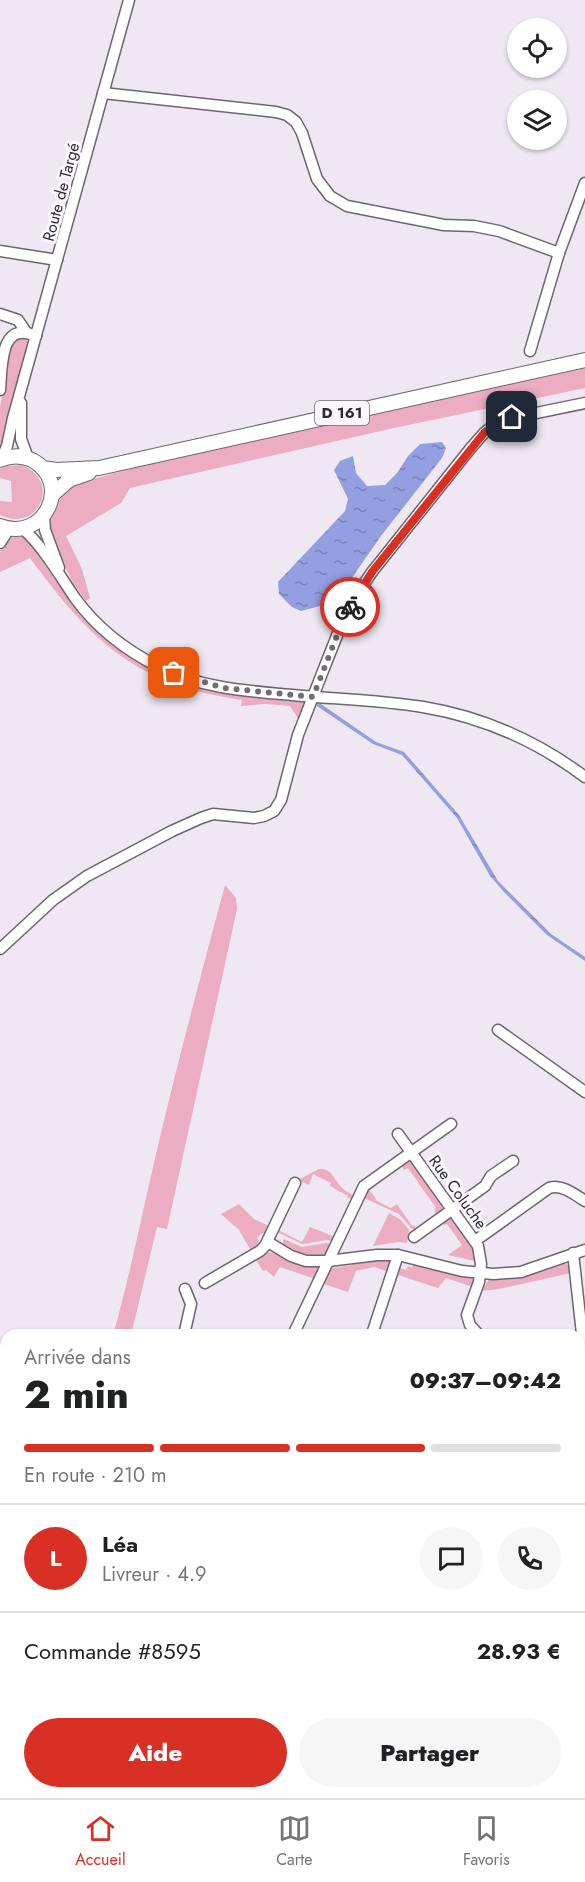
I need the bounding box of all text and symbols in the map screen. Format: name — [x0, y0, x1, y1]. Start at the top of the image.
map controls — [507, 18, 567, 150]
button: locate — [507, 18, 567, 78]
button: layers — [507, 90, 567, 150]
street label: Route de Targé — [37, 140, 85, 244]
pin — [486, 391, 537, 442]
icon: home — [495, 400, 528, 433]
road number: D 161 — [315, 401, 369, 425]
courier — [320, 577, 380, 637]
icon: bike — [334, 591, 367, 624]
pin — [148, 647, 199, 698]
icon: bag — [157, 656, 190, 689]
street label: Rue Coluche — [423, 1150, 493, 1234]
text: Arrivée dans — [24, 1343, 131, 1372]
text: 09:37–09:42 — [410, 1364, 561, 1396]
text: 2 min — [24, 1366, 129, 1423]
text: En route · 210 m — [24, 1461, 167, 1490]
button: chat — [420, 1527, 483, 1590]
button: phone — [498, 1527, 561, 1590]
text: Léa — [102, 1528, 138, 1560]
text: L — [50, 1542, 61, 1574]
text: Livreur · 4.9 — [102, 1560, 206, 1589]
text: Commande #8595 — [24, 1635, 201, 1667]
text: 28.93 € — [477, 1635, 561, 1667]
button: Aide — [24, 1718, 287, 1787]
button: Partager — [299, 1718, 561, 1787]
tab: Accueil — [75, 1812, 126, 1871]
tab: Carte — [276, 1812, 312, 1871]
tab: Favoris — [463, 1812, 510, 1871]

